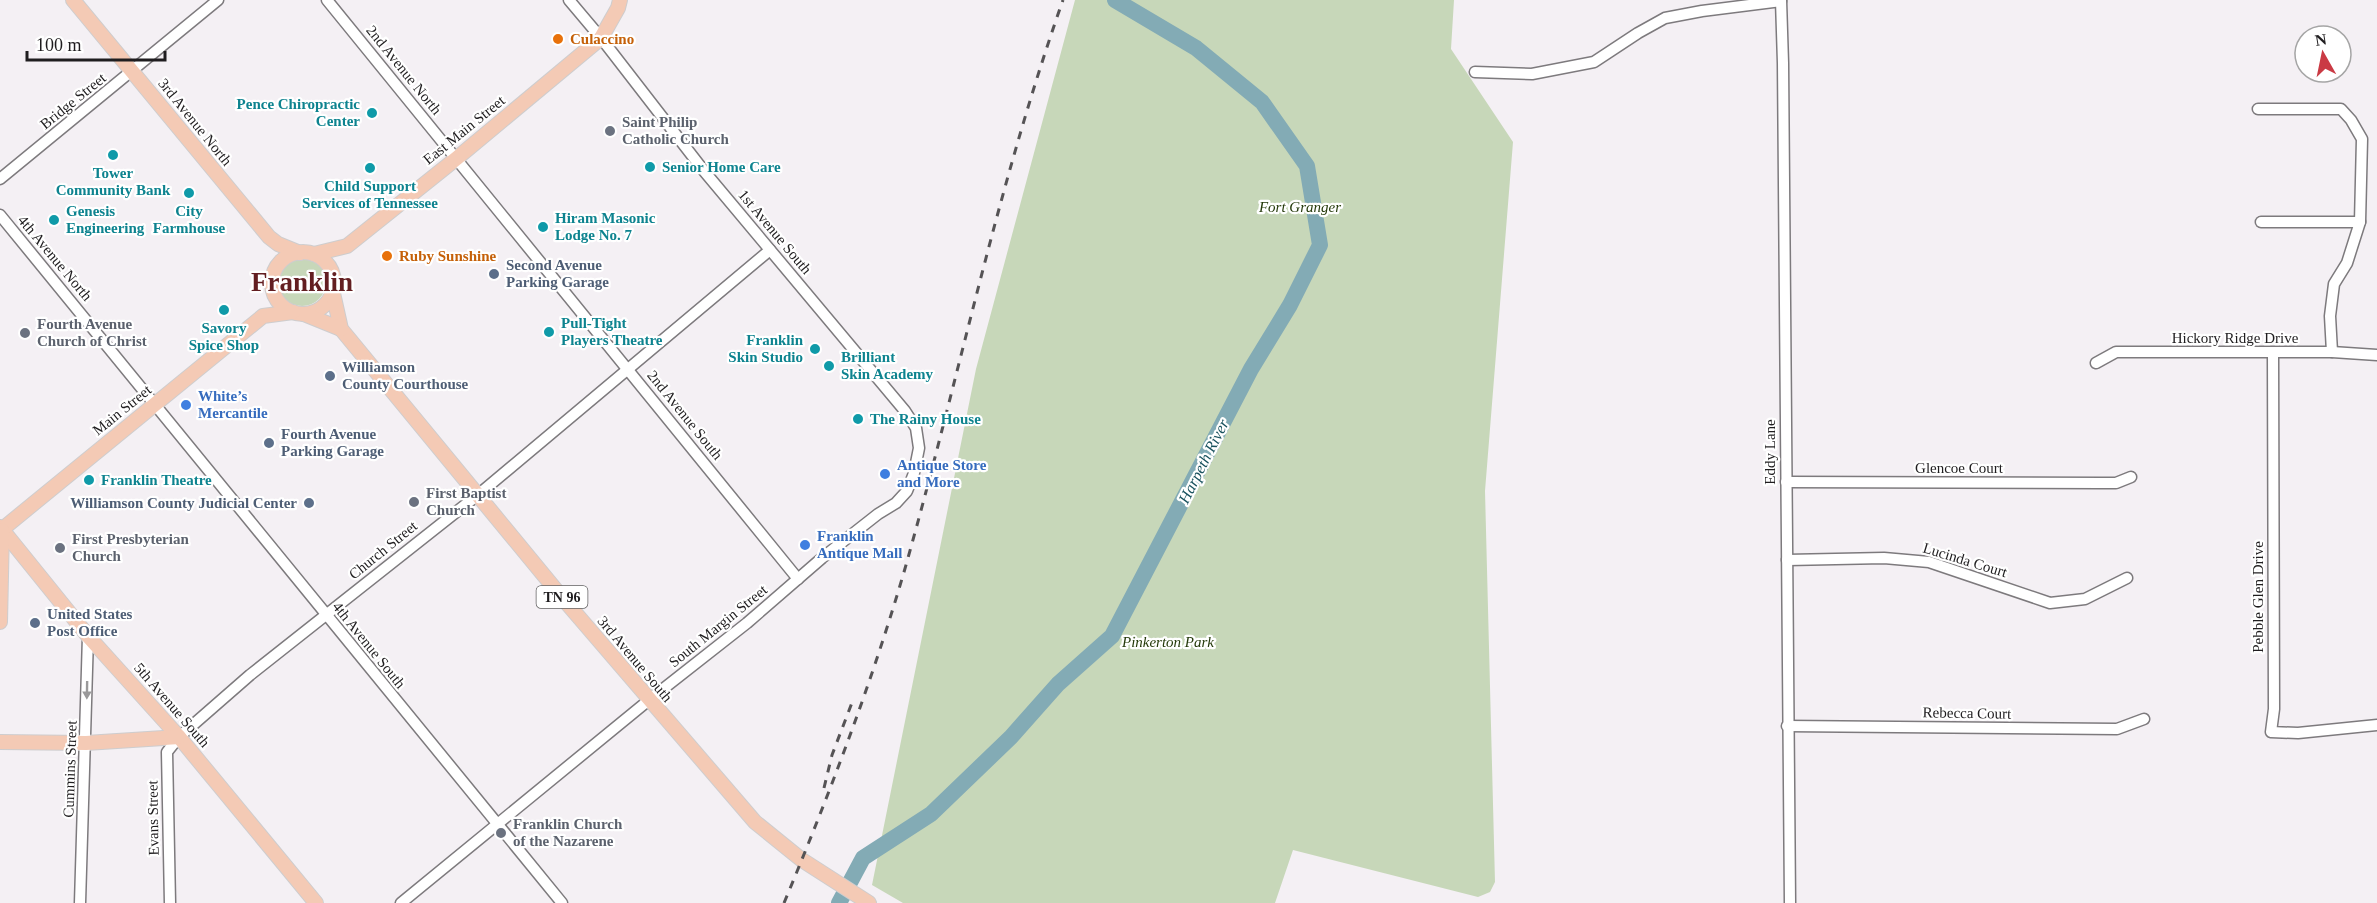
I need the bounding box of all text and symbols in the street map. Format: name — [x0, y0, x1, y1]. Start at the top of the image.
street label: 2nd Avenue North — [363, 22, 445, 118]
scale bar — [27, 24, 165, 62]
north arrow — [2293, 24, 2353, 84]
text: N — [2314, 30, 2328, 49]
place label: Culaccino — [570, 31, 634, 47]
marker: Culaccino — [551, 32, 565, 46]
text: 100 m — [36, 35, 82, 55]
street label: Bridge Street — [37, 69, 110, 132]
street label: 3rd Avenue North — [155, 75, 235, 169]
street label: East Main Street — [420, 92, 509, 168]
place label: Pence Chiropractic Center — [237, 96, 360, 129]
marker: Pence Chiropractic Center — [365, 106, 379, 120]
place label: Saint Philip Catholic Church — [622, 114, 729, 147]
marker: Saint Philip Catholic Church — [603, 124, 617, 138]
marker: Tower Community Bank — [106, 148, 120, 162]
place label: Senior Home Care — [662, 159, 781, 175]
marker: Senior Home Care — [643, 160, 657, 174]
marker: Child Support Services of Tennessee — [363, 161, 377, 175]
place label: Tower Community Bank — [56, 165, 171, 198]
place label: Child Support Services of Tennessee — [302, 178, 438, 211]
marker: City Farmhouse — [182, 186, 196, 200]
street label: 1st Avenue South — [735, 187, 815, 278]
park label: Fort Granger — [1258, 199, 1341, 215]
place label: Genesis Engineering — [66, 203, 145, 236]
place label: City Farmhouse — [153, 203, 226, 236]
place label: Hiram Masonic Lodge No. 7 — [555, 210, 656, 243]
street label: 4th Avenue North — [15, 212, 96, 304]
marker: Genesis Engineering — [47, 213, 61, 227]
marker: Hiram Masonic Lodge No. 7 — [536, 220, 550, 234]
place label: Ruby Sunshine — [399, 248, 496, 264]
marker: Ruby Sunshine — [380, 249, 394, 263]
place label: Second Avenue Parking Garage — [506, 257, 609, 290]
district label: Franklin — [251, 267, 353, 297]
marker: Second Avenue Parking Garage — [487, 267, 501, 281]
marker: Savory Spice Shop — [217, 303, 231, 317]
place label: Pull-Tight Players Theatre — [561, 315, 663, 348]
place label: Fourth Avenue Church of Christ — [37, 316, 147, 349]
place label: Savory Spice Shop — [189, 320, 259, 353]
marker: Pull-Tight Players Theatre — [542, 325, 556, 339]
marker: Fourth Avenue Church of Christ — [18, 326, 32, 340]
street label: Hickory Ridge Drive — [2172, 330, 2299, 346]
place label: Franklin Skin Studio — [728, 332, 804, 365]
marker: Franklin Skin Studio — [808, 342, 822, 356]
place label: Brilliant Skin Academy — [841, 349, 934, 382]
place label: Williamson County Courthouse — [342, 359, 469, 392]
marker: Brilliant Skin Academy — [822, 359, 836, 373]
street label: 2nd Avenue South — [644, 367, 726, 463]
marker: Williamson County Courthouse — [323, 369, 337, 383]
street label: Main Street — [90, 381, 155, 438]
place label: White’s Mercantile — [198, 388, 268, 421]
marker: White’s Mercantile — [179, 398, 193, 412]
place label: The Rainy House — [870, 411, 981, 427]
marker: The Rainy House — [851, 412, 865, 426]
water label: Harpeth River — [1175, 416, 1233, 507]
street label: Eddy Lane — [1762, 419, 1778, 485]
place label: Fourth Avenue Parking Garage — [281, 426, 384, 459]
marker: Fourth Avenue Parking Garage — [262, 436, 276, 450]
place label: Antique Store and More — [897, 457, 987, 490]
street label: Glencoe Court — [1915, 460, 2004, 476]
marker: Antique Store and More — [878, 467, 892, 481]
place label: Franklin Theatre — [101, 472, 212, 488]
marker: Franklin Theatre — [82, 473, 96, 487]
place label: First Baptist Church — [426, 485, 506, 518]
place label: Williamson County Judicial Center — [70, 495, 297, 511]
marker: First Baptist Church — [407, 495, 421, 509]
marker: Williamson County Judicial Center — [302, 496, 316, 510]
street label: Church Street — [346, 517, 421, 582]
place label: Franklin Antique Mall — [817, 528, 902, 561]
place label: First Presbyterian Church — [72, 531, 189, 564]
marker: Franklin Antique Mall — [798, 538, 812, 552]
street label: Lucinda Court — [1921, 540, 2010, 581]
marker: First Presbyterian Church — [53, 541, 67, 555]
street label: Pebble Glen Drive — [2250, 541, 2266, 653]
street label: South Margin Street — [666, 581, 771, 670]
road number: TN 96 — [536, 586, 588, 608]
street label: 4th Avenue South — [329, 599, 409, 692]
place label: United States Post Office — [47, 606, 133, 639]
street label: 3rd Avenue South — [594, 613, 676, 706]
marker: United States Post Office — [28, 616, 42, 630]
park label: Pinkerton Park — [1121, 634, 1214, 650]
street label: 5th Avenue South — [131, 660, 213, 751]
one-way arrow — [83, 680, 92, 699]
street label: Rebecca Court — [1923, 704, 2012, 722]
street label: Cummins Street — [60, 719, 80, 818]
street label: Evans Street — [144, 779, 162, 856]
place label: Franklin Church of the Nazarene — [513, 816, 623, 849]
marker: Franklin Church of the Nazarene — [494, 826, 508, 840]

